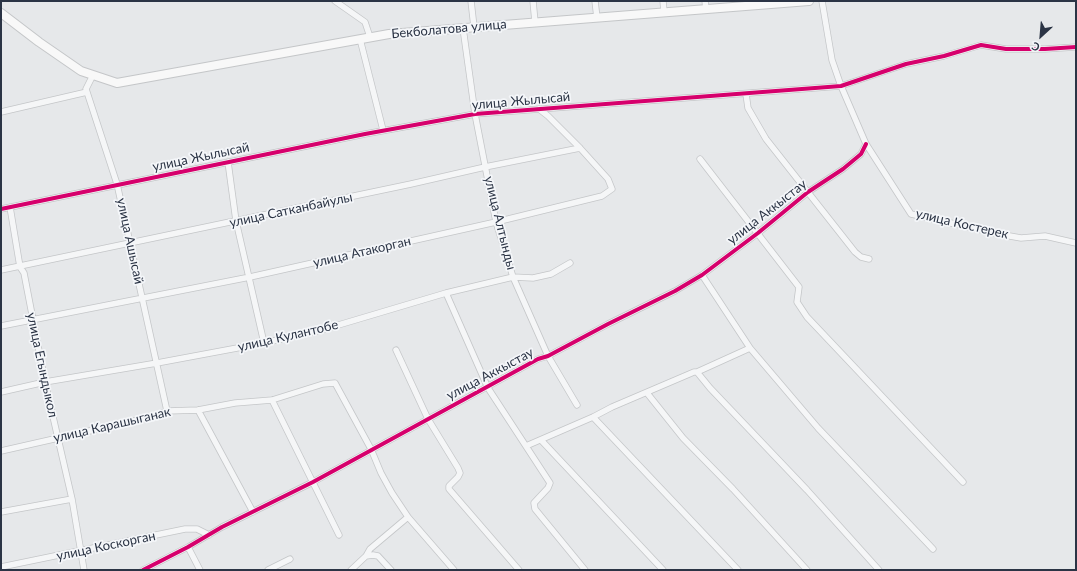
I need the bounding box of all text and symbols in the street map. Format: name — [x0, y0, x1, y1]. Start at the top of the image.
street label: Бекболатова улица — [391, 16, 507, 42]
north arrow — [1021, 16, 1061, 56]
text: С — [1029, 40, 1042, 55]
street label: улица Жылысай — [471, 89, 571, 113]
street label: улица Жылысай — [151, 139, 251, 175]
street label: улица Алтынды — [481, 175, 519, 271]
street label: улица Аккыстау — [724, 176, 810, 248]
street label: улица Сатканбайулы — [228, 189, 354, 231]
street label: улица Ашысай — [113, 196, 147, 286]
street label: улица Костерек — [914, 206, 1010, 242]
street label: улица Атакорган — [312, 233, 412, 271]
street label: улица Егындыкол — [23, 311, 61, 419]
street label: улица Кулантобе — [236, 317, 340, 355]
street label: улица Аккыстау — [444, 345, 536, 403]
street label: улица Карашыганак — [52, 404, 172, 446]
street label: улица Коскорган — [55, 528, 157, 564]

